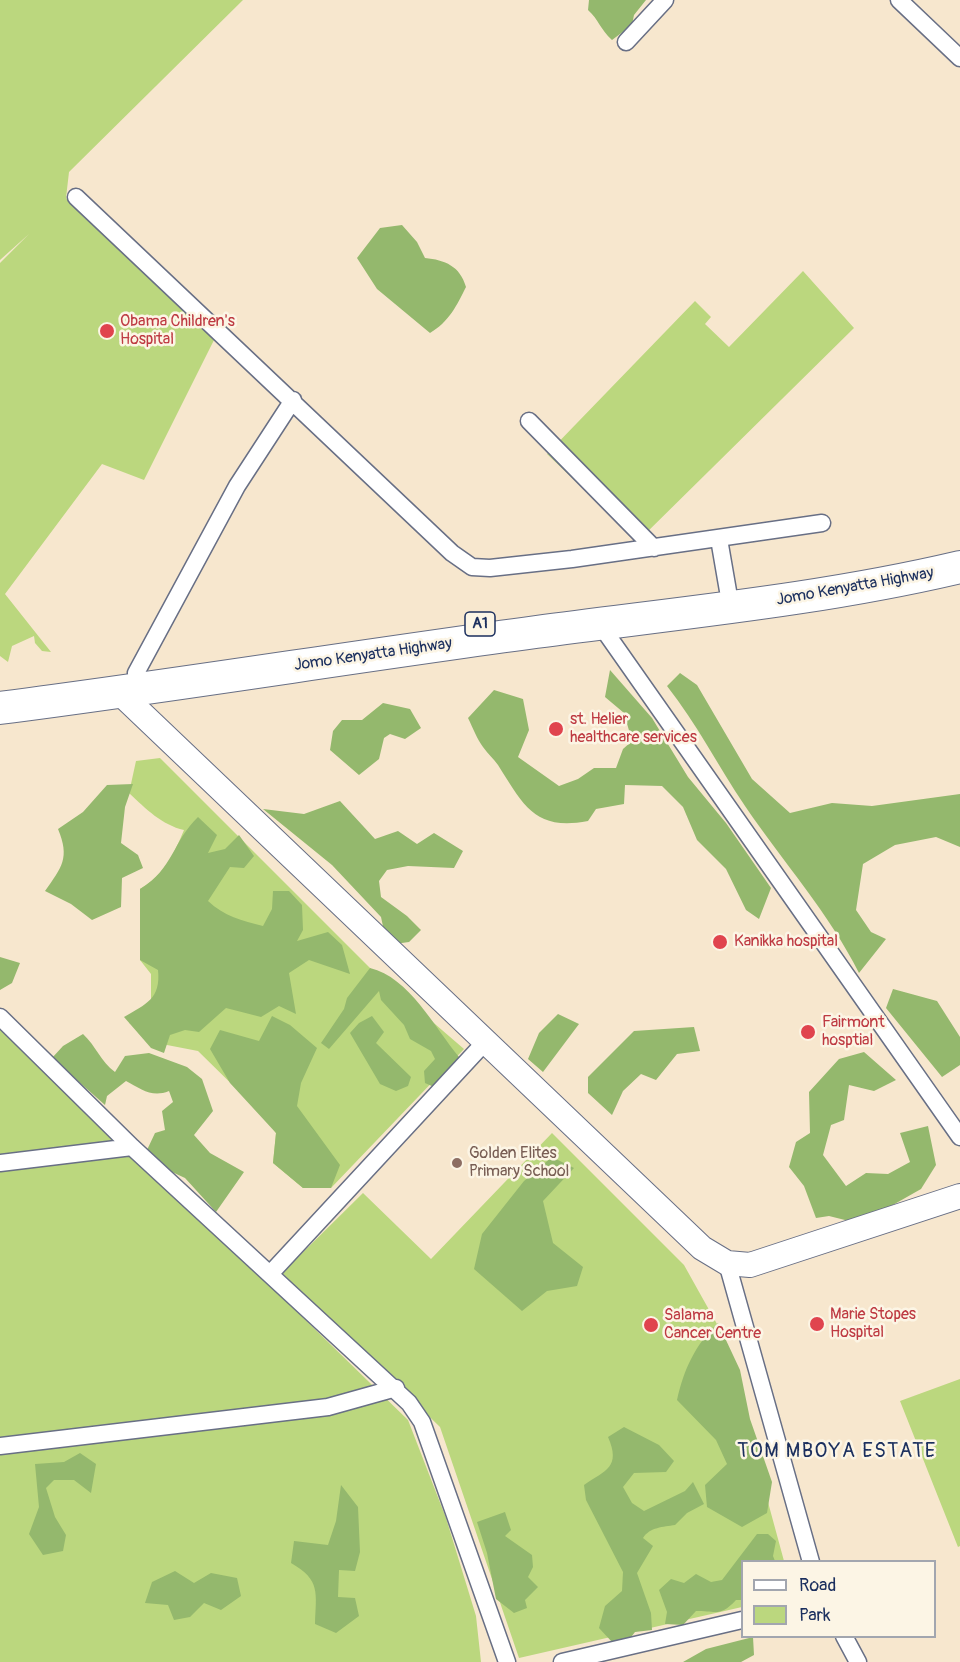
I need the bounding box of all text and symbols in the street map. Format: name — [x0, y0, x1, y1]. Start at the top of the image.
place label: Obama Children's Hospital — [120, 312, 235, 350]
marker: Obama Children's Hospital — [98, 322, 116, 340]
street label: Jomo Kenyatta Highway — [775, 564, 935, 610]
road number: A1 — [465, 612, 495, 636]
street label: Jomo Kenyatta Highway — [293, 634, 453, 676]
place label: st. Helier healthcare services — [570, 710, 697, 748]
marker: st. Helier healthcare services — [547, 720, 565, 738]
place label: Kanikka hospital — [734, 932, 838, 952]
marker: Kanikka hospital — [711, 933, 729, 951]
place label: Fairmont hosptial — [822, 1013, 885, 1051]
marker: Fairmont hosptial — [799, 1023, 817, 1041]
place label: Golden Elites Primary School — [469, 1144, 569, 1182]
marker: Golden Elites Primary School — [450, 1156, 464, 1170]
place label: Marie Stopes Hospital — [830, 1305, 916, 1343]
place label: Salama Cancer Centre — [664, 1306, 761, 1344]
marker: Marie Stopes Hospital — [808, 1315, 826, 1333]
marker: Salama Cancer Centre — [642, 1316, 660, 1334]
district label: TOM MBOYA ESTATE — [737, 1440, 937, 1464]
legend — [741, 1560, 936, 1638]
text: Road — [799, 1574, 836, 1597]
text: Park — [799, 1604, 831, 1627]

